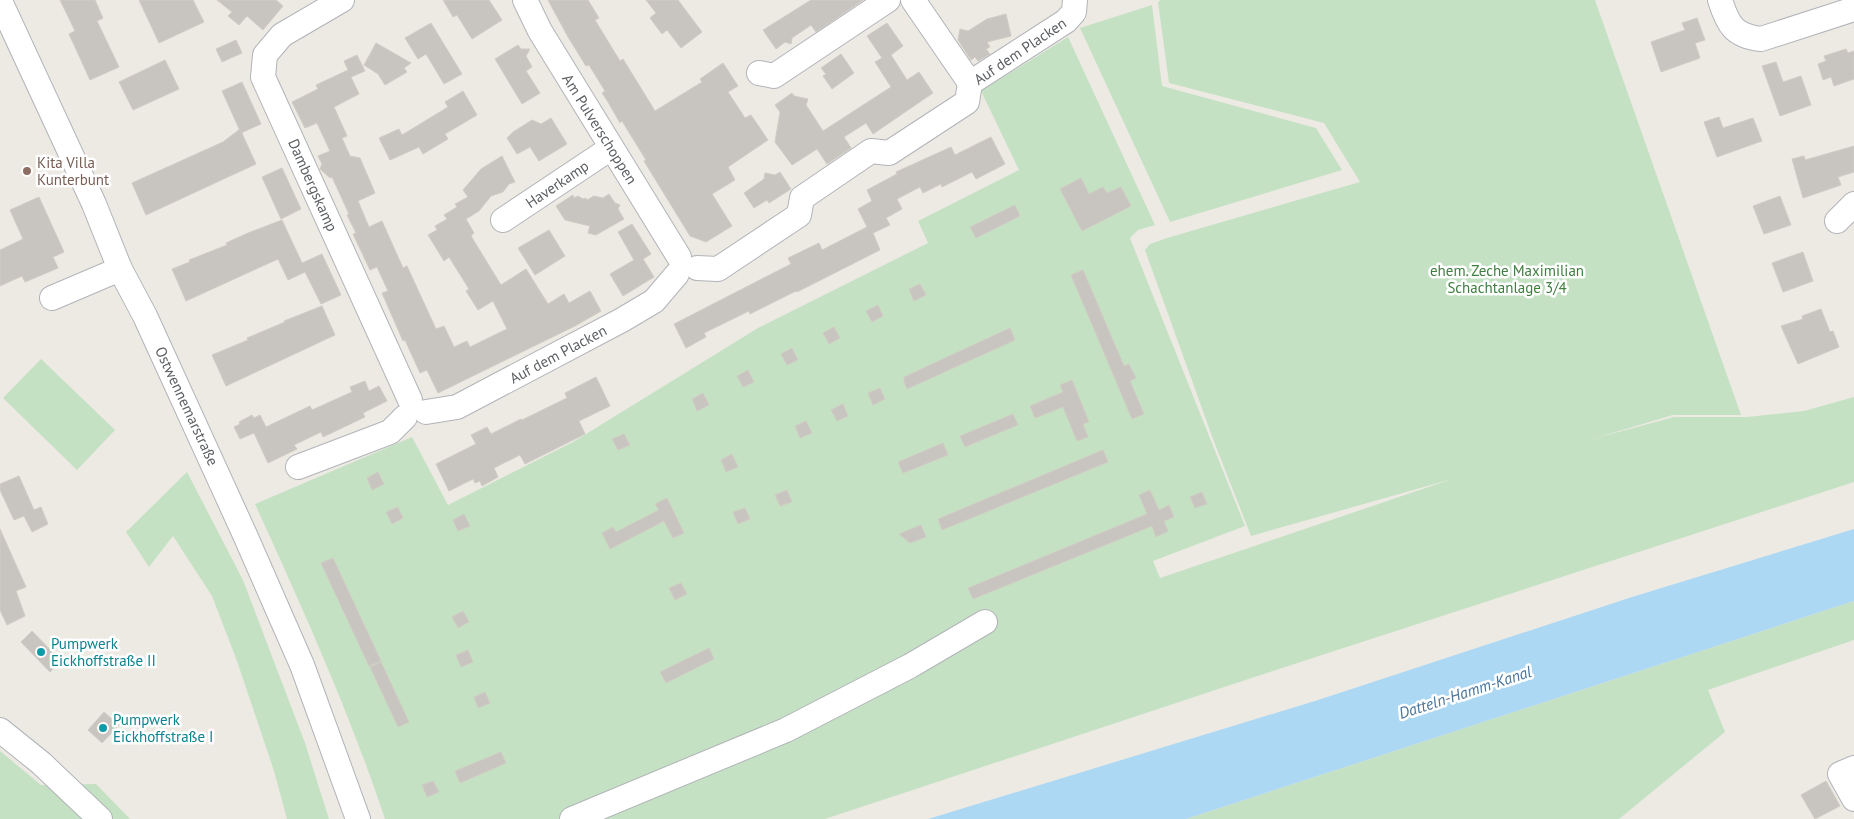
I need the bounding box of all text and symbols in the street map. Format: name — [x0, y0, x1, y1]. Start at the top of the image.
street label: Auf dem Placken — [970, 13, 1070, 89]
street label: Am Pulverschoppen — [558, 70, 642, 188]
street label: Dambergskamp — [284, 136, 342, 234]
place label: Kita Villa Kunterbunt — [37, 153, 109, 189]
street label: Haverkamp — [522, 156, 592, 212]
marker: Kita Villa Kunterbunt — [21, 165, 33, 177]
park label: ehem. Zeche Maximilian Schachtanlage 3/4 — [1430, 261, 1584, 297]
street label: Auf dem Placken — [506, 320, 610, 388]
street label: Ostwennemarstraße — [151, 343, 223, 469]
place label: Pumpwerk Eickhoffstraße II — [51, 634, 156, 670]
marker: Pumpwerk Eickhoffstraße II — [35, 646, 47, 658]
water label: Datteln-Hamm-Kanal — [1396, 661, 1534, 723]
place label: Pumpwerk Eickhoffstraße I — [113, 710, 213, 746]
marker: Pumpwerk Eickhoffstraße I — [97, 722, 109, 734]

